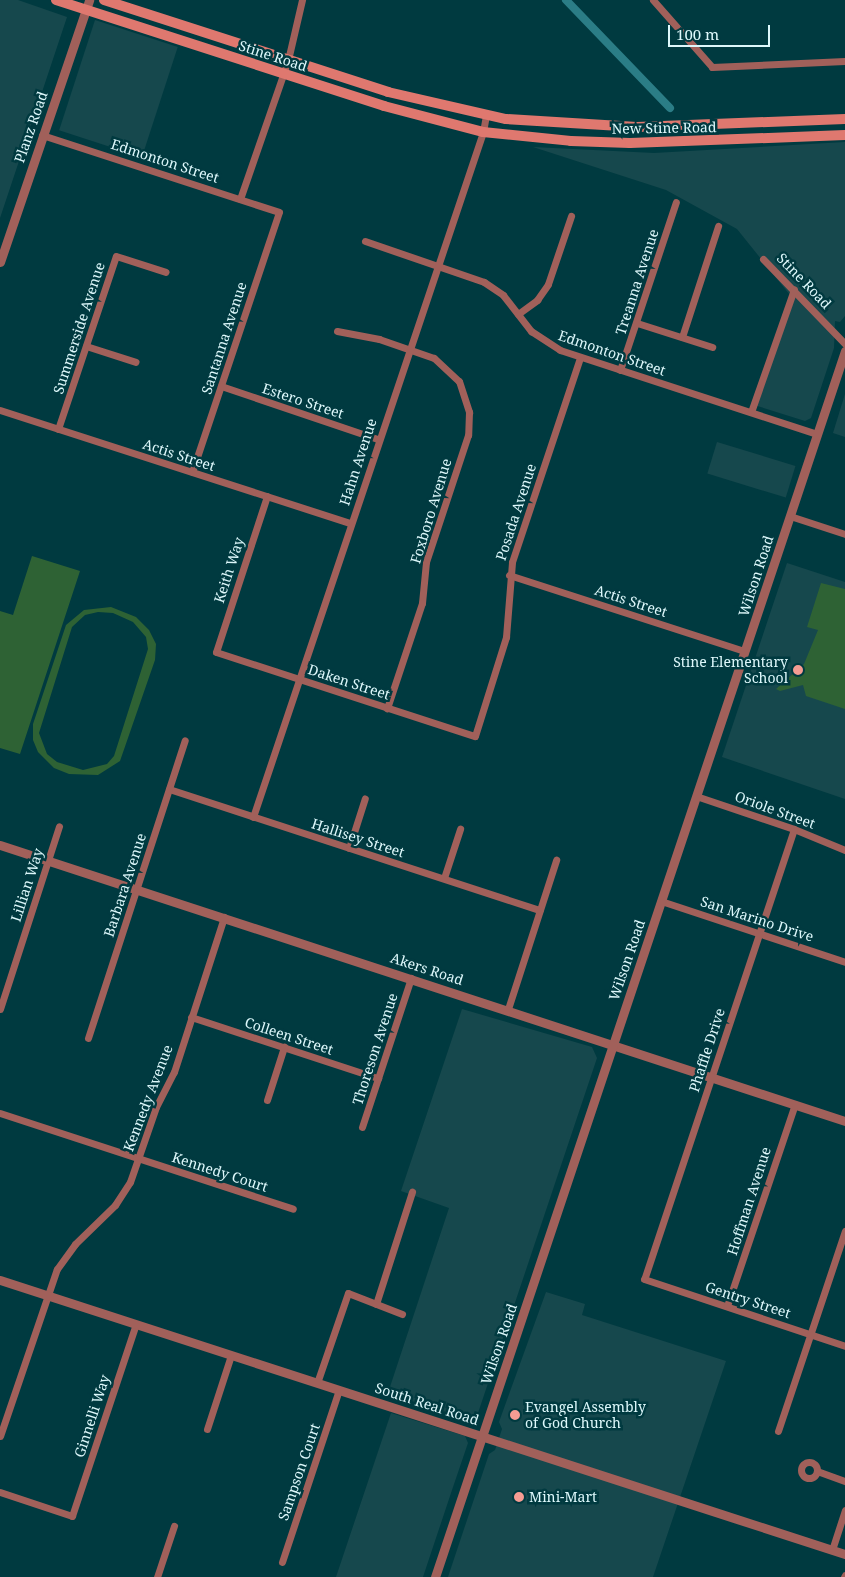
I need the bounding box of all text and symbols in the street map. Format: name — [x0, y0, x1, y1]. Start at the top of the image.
scale bar — [670, 15, 772, 47]
text: 100 m — [676, 24, 719, 44]
street label: Stine Road — [237, 37, 309, 75]
street label: Planz Road — [11, 89, 51, 165]
street label: New Stine Road — [611, 119, 717, 137]
street label: Edmonton Street — [109, 136, 221, 186]
street label: Treanna Avenue — [612, 227, 662, 337]
street label: Stine Road — [773, 250, 835, 312]
street label: Summerside Avenue — [50, 260, 108, 396]
street label: Santanna Avenue — [198, 280, 250, 396]
street label: Edmonton Street — [556, 327, 668, 379]
street label: Estero Street — [260, 380, 346, 422]
street label: Hahn Avenue — [336, 416, 380, 508]
street label: Actis Street — [141, 435, 217, 475]
street label: Foxboro Avenue — [407, 456, 455, 566]
street label: Posada Avenue — [492, 461, 540, 563]
street label: Wilson Road — [735, 533, 777, 619]
street label: Keith Way — [210, 535, 248, 605]
street label: Actis Street — [593, 581, 669, 621]
place label: Stine Elementary School — [673, 654, 788, 686]
street label: Daken Street — [306, 661, 392, 703]
marker: Stine Elementary School — [792, 664, 804, 676]
street label: Oriole Street — [733, 788, 817, 832]
street label: Hallisey Street — [309, 815, 407, 861]
street label: Barbara Avenue — [100, 831, 150, 939]
street label: Lillian Way — [7, 846, 47, 924]
street label: San Marino Drive — [698, 893, 816, 945]
street label: Wilson Road — [605, 917, 649, 1003]
street label: Akers Road — [388, 949, 466, 989]
street label: Thoreson Avenue — [349, 991, 401, 1107]
street label: Phaffle Drive — [686, 1006, 728, 1094]
street label: Colleen Street — [243, 1014, 335, 1058]
street label: Kennedy Avenue — [120, 1042, 176, 1154]
street label: Hoffman Avenue — [724, 1145, 774, 1257]
street label: Kennedy Court — [170, 1149, 270, 1195]
street label: Gentry Street — [703, 1278, 793, 1322]
street label: Wilson Road — [477, 1301, 521, 1387]
street label: Ginnelli Way — [71, 1373, 113, 1459]
street label: South Real Road — [373, 1379, 481, 1429]
place label: Evangel Assembly of God Church — [525, 1399, 646, 1431]
marker: Evangel Assembly of God Church — [509, 1409, 521, 1421]
street label: Sampson Court — [275, 1421, 323, 1523]
place label: Mini-Mart — [529, 1489, 597, 1505]
marker: Mini-Mart — [513, 1491, 525, 1503]

